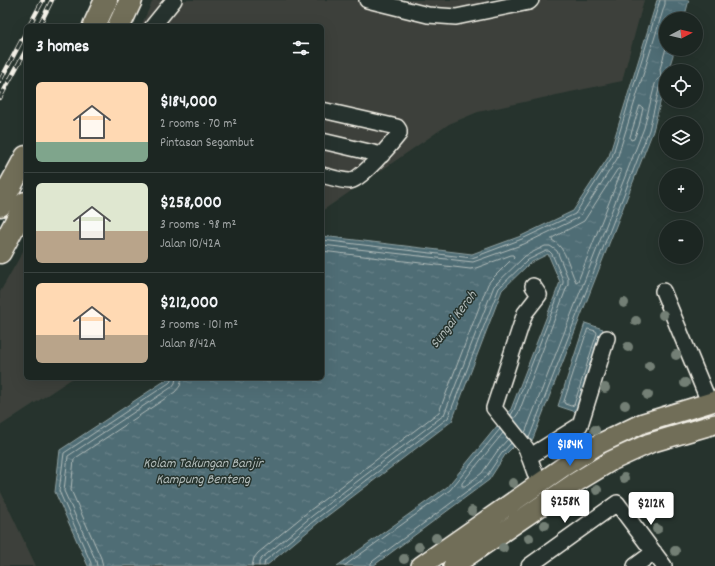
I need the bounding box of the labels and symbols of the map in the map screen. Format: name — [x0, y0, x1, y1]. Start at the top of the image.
north arrow — [659, 12, 703, 56]
water label: Sungai Keroh — [426, 287, 483, 353]
pin: $184K — [542, 433, 598, 467]
water label: Kolam Takungan Banjir Kampung Benteng — [143, 454, 264, 490]
pin: $258K — [537, 490, 593, 524]
pin: $212K — [623, 492, 679, 526]

